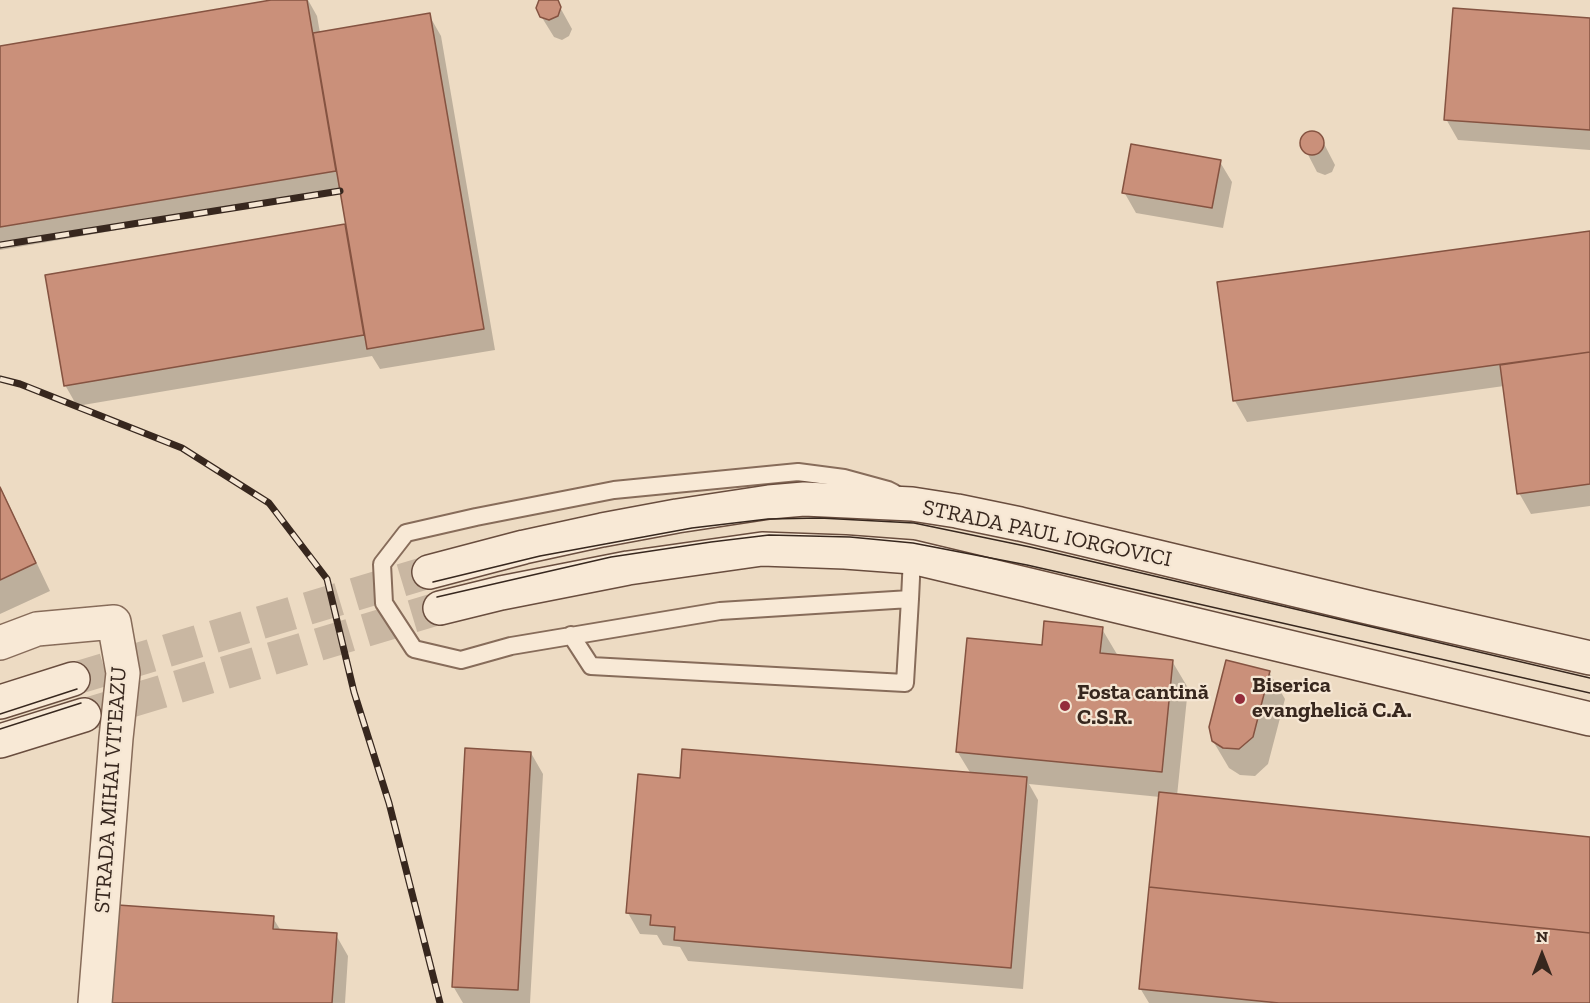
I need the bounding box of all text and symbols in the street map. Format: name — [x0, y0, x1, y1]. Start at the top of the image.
street label: STRADA PAUL IORGOVICI — [920, 495, 1174, 573]
street label: STRADA MIHAI VITEAZU — [89, 666, 133, 914]
place label: Biserica evanghelică C.A. — [1252, 673, 1412, 724]
place label: Fosta cantină C.S.R. — [1077, 680, 1209, 732]
marker: Biserica evanghelică C.A. — [1233, 692, 1247, 706]
marker: Fosta cantină C.S.R. — [1058, 699, 1072, 713]
north arrow — [1512, 925, 1572, 985]
text: N — [1536, 927, 1548, 946]

